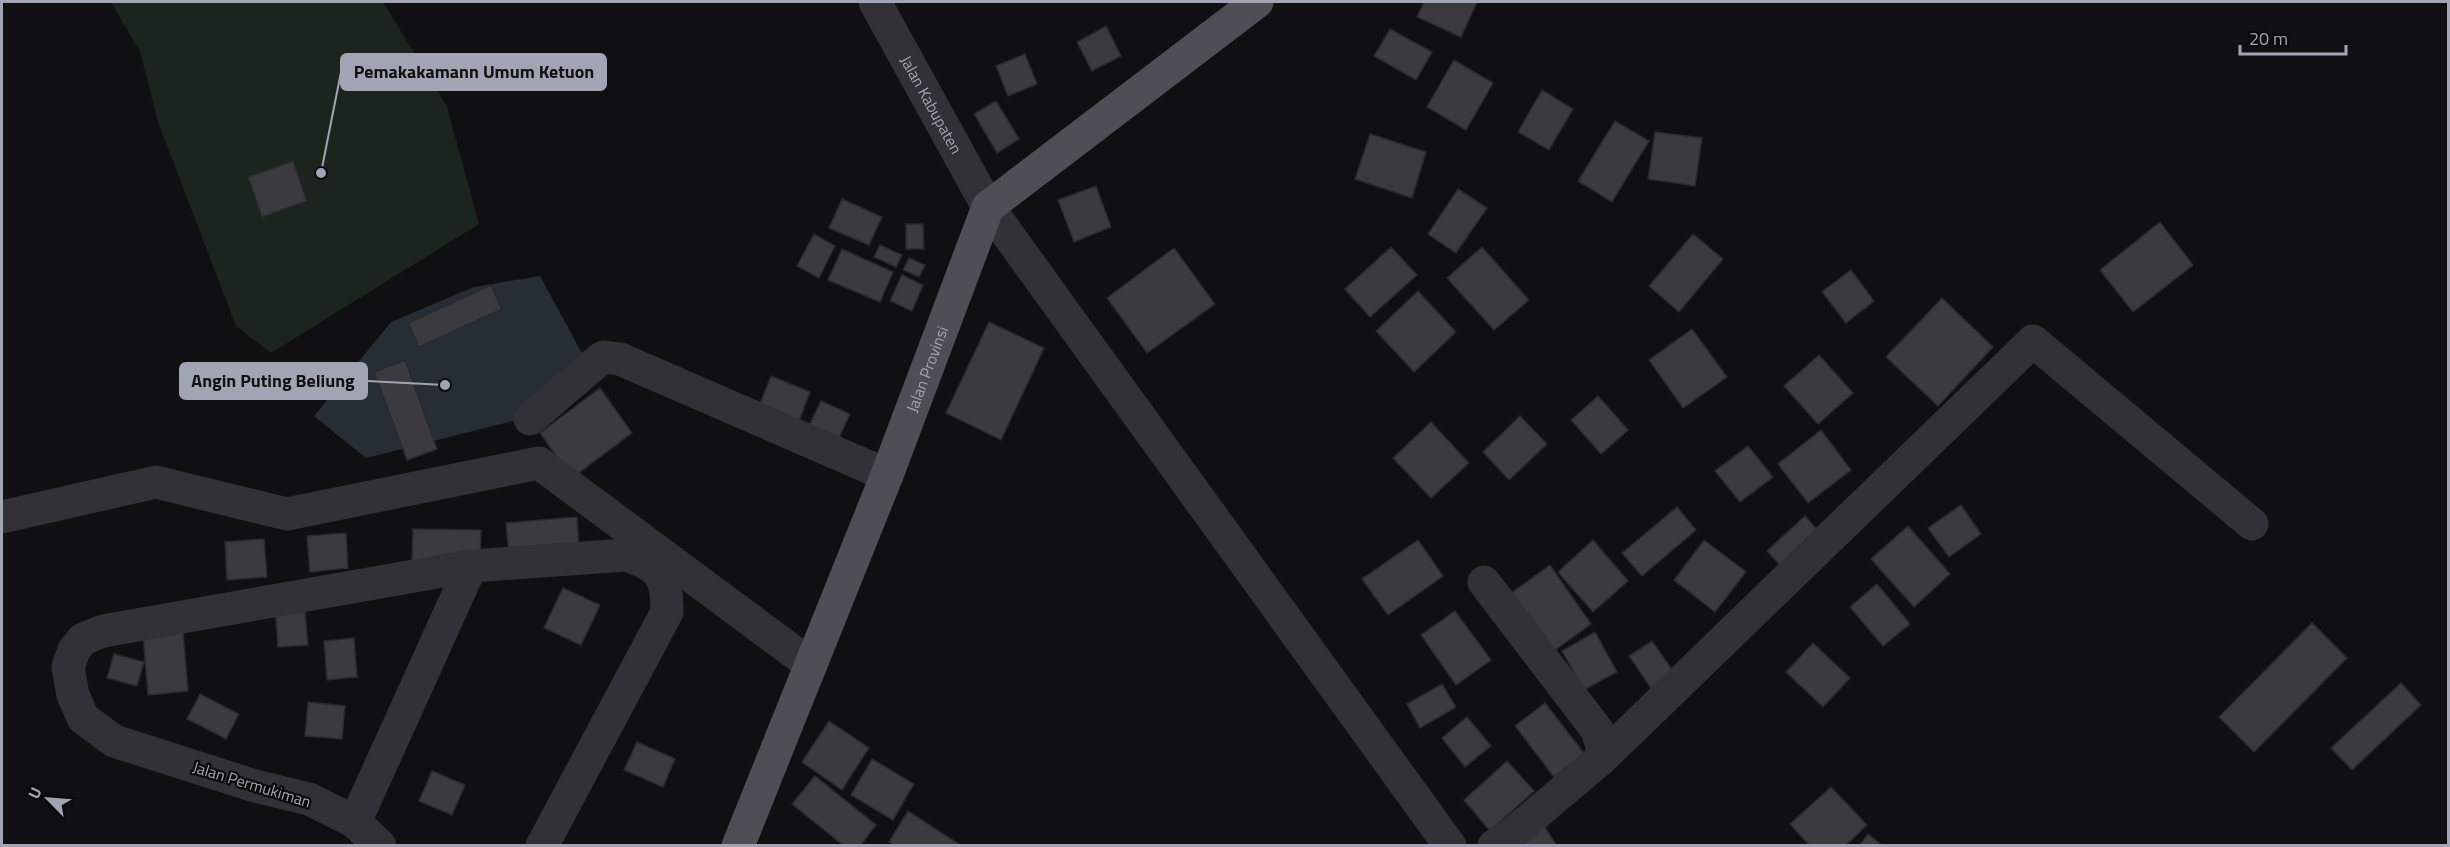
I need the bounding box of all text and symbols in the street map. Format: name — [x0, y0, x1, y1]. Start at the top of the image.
scale bar — [2240, 18, 2346, 56]
text: 20 m — [2249, 25, 2288, 52]
street label: Jalan Kabupaten — [895, 51, 968, 158]
callout: Pemakakamann Umum Ketuon — [341, 54, 606, 90]
text: Pemakakamann Umum Ketuon — [354, 58, 594, 85]
street label: Jalan Provinsi — [900, 323, 954, 416]
callout: Angin Puting Beliung — [180, 363, 367, 399]
text: Angin Puting Beliung — [191, 367, 355, 394]
street label: Jalan Permukiman — [190, 755, 314, 813]
north arrow — [18, 769, 78, 829]
text: U — [21, 783, 47, 802]

